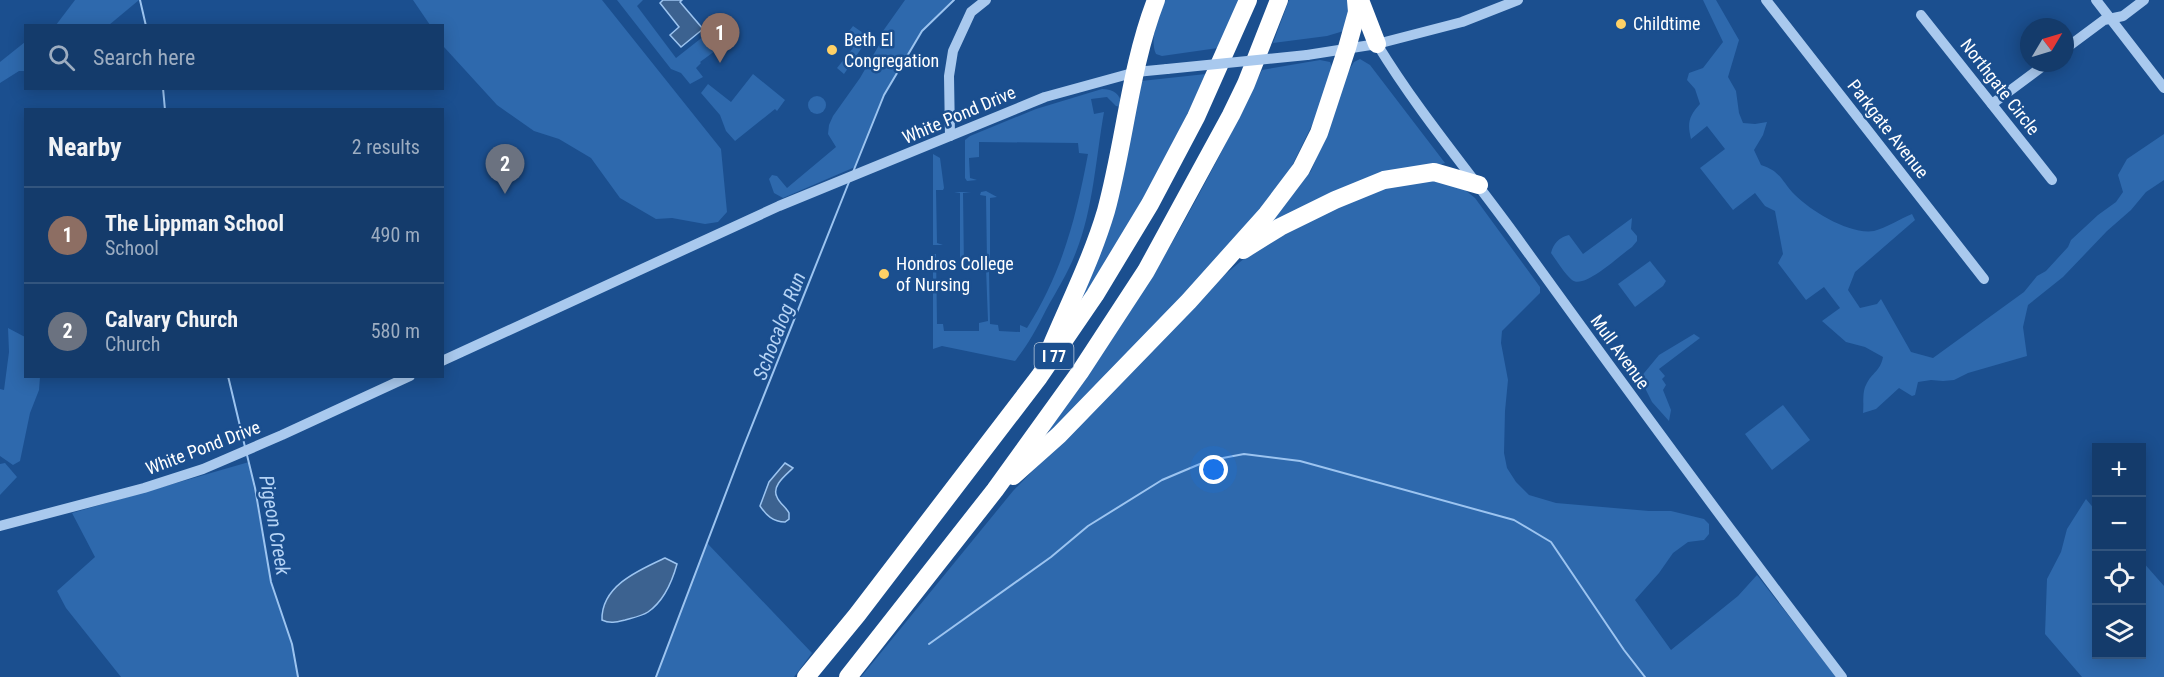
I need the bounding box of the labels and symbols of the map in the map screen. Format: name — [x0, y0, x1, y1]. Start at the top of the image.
place label: Childtime — [1633, 13, 1701, 34]
pin: 1 — [700, 14, 740, 63]
marker: Childtime — [1614, 17, 1628, 31]
north arrow — [2020, 18, 2074, 72]
place label: Beth El Congregation — [844, 29, 939, 71]
street label: Northgate Circle — [1956, 34, 2044, 139]
marker: Beth El Congregation — [825, 43, 839, 57]
street label: Parkgate Avenue — [1843, 75, 1933, 182]
street label: White Pond Drive — [899, 81, 1019, 148]
pin: 2 — [486, 144, 524, 194]
place label: Hondros College of Nursing — [896, 253, 1014, 295]
marker: Hondros College of Nursing — [877, 267, 891, 281]
water label: Schocalog Run — [747, 269, 811, 383]
street label: Mull Avenue — [1586, 311, 1654, 393]
road number: I 77 — [1034, 343, 1074, 369]
street label: White Pond Drive — [143, 416, 263, 479]
your location — [1199, 455, 1228, 484]
water label: Pigeon Creek — [254, 473, 296, 578]

